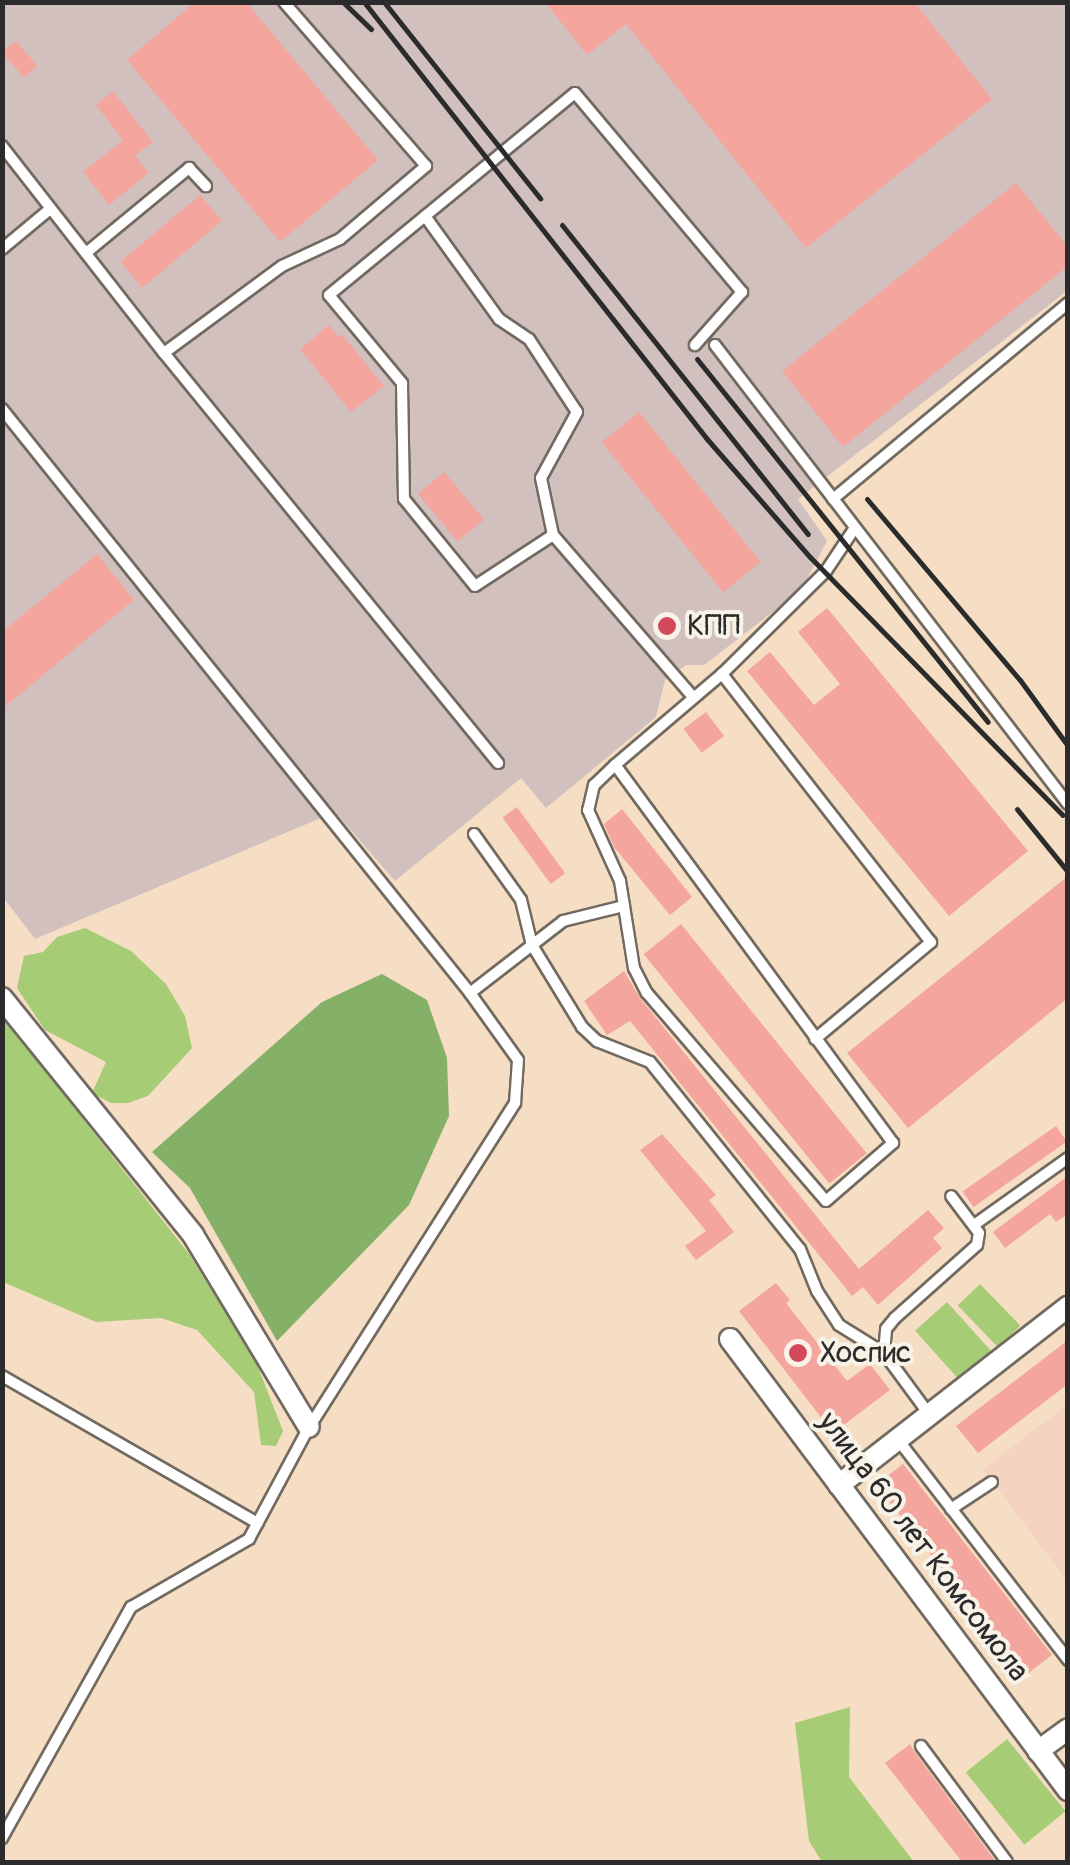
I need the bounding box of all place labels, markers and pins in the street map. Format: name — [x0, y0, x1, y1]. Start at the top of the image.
place label: КПП — [687, 608, 740, 644]
marker: КПП — [656, 615, 678, 637]
place label: Хоспис — [820, 1335, 911, 1371]
marker: Хоспис — [785, 1340, 811, 1366]

